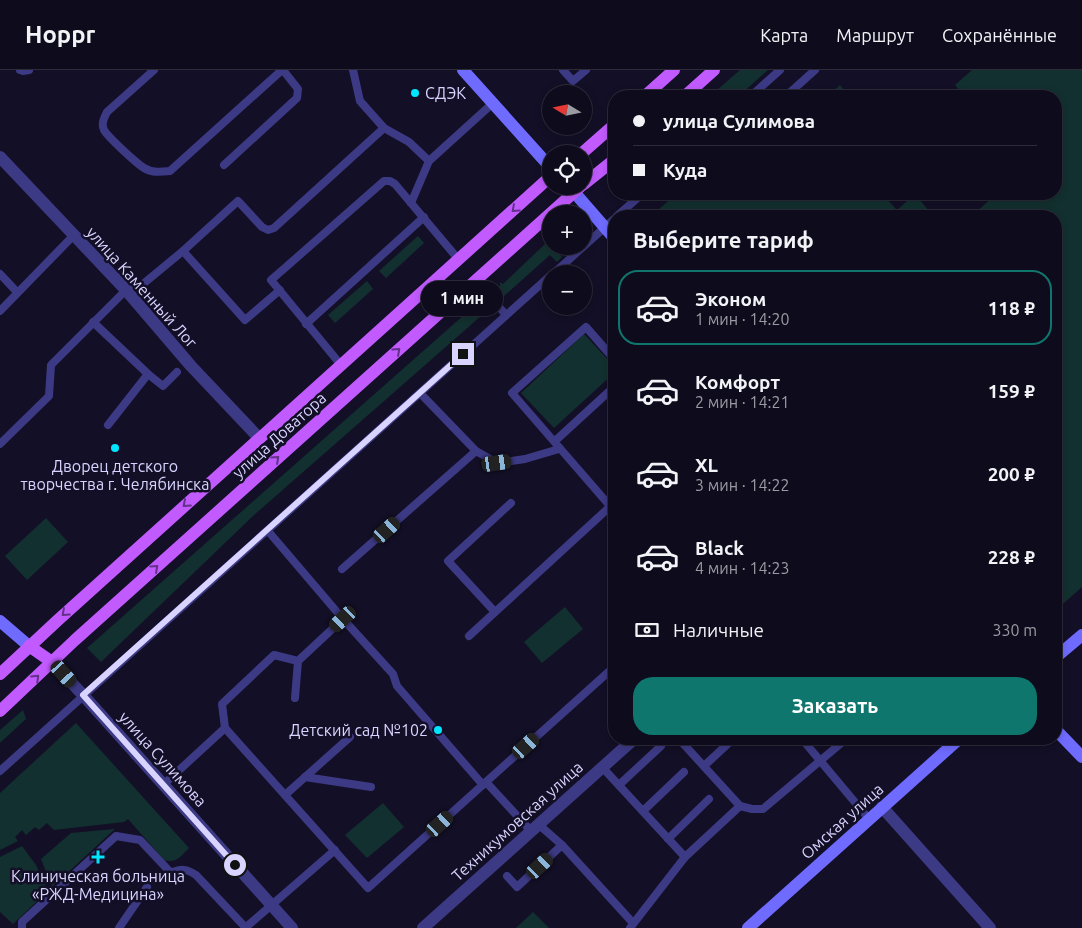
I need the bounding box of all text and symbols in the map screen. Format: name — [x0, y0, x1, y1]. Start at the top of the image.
text: Hoppr — [25, 21, 95, 48]
text: Карта — [760, 25, 808, 45]
text: Маршрут — [836, 25, 914, 45]
text: Сохранённые — [942, 25, 1057, 45]
place label: СДЭК — [425, 84, 466, 102]
north arrow — [542, 85, 592, 135]
map controls — [542, 85, 592, 315]
marker: СДЭК — [409, 87, 421, 99]
text: улица Сулимова — [663, 110, 815, 132]
button: locate — [542, 145, 592, 195]
text: Куда — [663, 159, 707, 181]
one-way arrow — [512, 203, 521, 212]
button: + — [542, 205, 592, 255]
street label: улица Каменный Лог — [83, 223, 201, 352]
text: Выберите тариф — [633, 227, 814, 252]
button: − — [542, 265, 592, 315]
callout: 1 мин — [422, 282, 504, 316]
icon: car — [635, 285, 680, 330]
text: Эконом — [695, 288, 766, 310]
text: 1 мин — [440, 289, 484, 307]
text: 118 ₽ — [988, 297, 1035, 319]
text: 1 мин · 14:20 — [695, 310, 789, 328]
route end — [452, 343, 474, 365]
one-way arrow — [392, 347, 401, 356]
icon: car — [635, 368, 680, 413]
text: Комфорт — [695, 371, 780, 393]
text: 159 ₽ — [988, 380, 1035, 402]
street label: улица Доватора — [229, 388, 329, 482]
text: 2 мин · 14:21 — [695, 393, 789, 411]
marker: Дворец детского творчества г. Челябинска — [109, 442, 121, 454]
icon: car — [635, 451, 680, 496]
car — [481, 453, 512, 473]
text: XL — [695, 454, 718, 476]
one-way arrow — [271, 456, 280, 465]
place label: Дворец детского творчества г. Челябинска — [20, 457, 210, 493]
text: 200 ₽ — [988, 463, 1035, 485]
text: 3 мин · 14:22 — [695, 476, 789, 494]
one-way arrow — [182, 498, 191, 507]
car — [370, 514, 403, 546]
icon: car — [635, 534, 680, 579]
text: Black — [695, 537, 744, 559]
text: 228 ₽ — [988, 546, 1035, 568]
text: 4 мин · 14:23 — [695, 559, 789, 577]
one-way arrow — [150, 564, 159, 573]
car — [326, 603, 359, 635]
one-way arrow — [62, 607, 71, 616]
icon: cash — [633, 616, 661, 644]
text: Наличные — [673, 619, 764, 641]
text: 330 m — [992, 621, 1037, 639]
car — [48, 658, 79, 690]
one-way arrow — [30, 675, 39, 684]
button: Заказать — [633, 677, 1037, 735]
street label: улица Сулимова — [116, 708, 210, 810]
place label: Детский сад №102 — [289, 721, 428, 739]
marker: Детский сад №102 — [432, 724, 444, 736]
car — [509, 730, 542, 762]
street label: Техникумовская улица — [448, 758, 586, 884]
street label: Омская улица — [797, 780, 887, 862]
car — [423, 808, 456, 840]
marker: Клиническая больница «РЖД-Медицина» — [91, 850, 105, 864]
car — [523, 850, 556, 882]
route start — [224, 854, 246, 876]
place label: Клиническая больница «РЖД-Медицина» — [11, 867, 185, 903]

